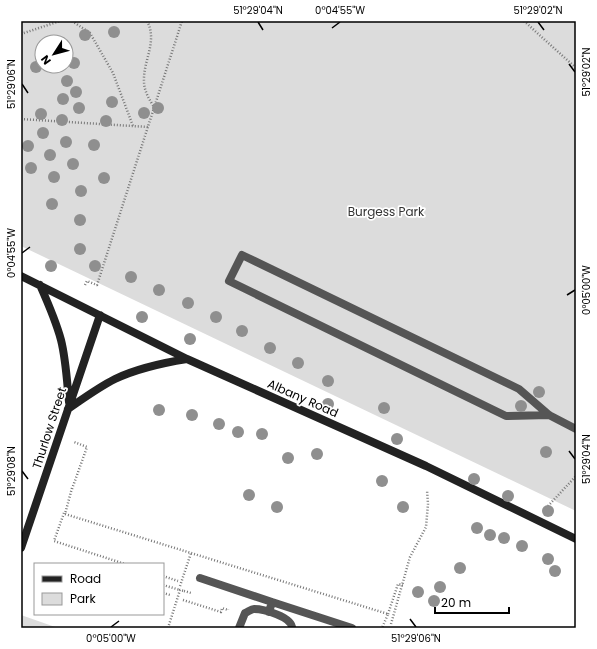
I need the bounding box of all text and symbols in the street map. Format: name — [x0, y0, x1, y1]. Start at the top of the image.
text: 51°29'04"N — [233, 3, 283, 18]
text: 0°04'55"W — [315, 3, 365, 18]
text: 51°29'02"N — [513, 3, 563, 18]
north arrow — [34, 34, 74, 74]
text: 51°29'02"N — [579, 47, 594, 97]
text: N — [37, 52, 55, 68]
text: 51°29'06"N — [4, 59, 19, 109]
park label: Burgess Park — [348, 203, 425, 220]
text: 0°04'55"W — [4, 228, 19, 278]
text: 0°05'00"W — [579, 265, 594, 315]
street label: Albany Road — [265, 375, 341, 421]
street label: Thurlow Street — [28, 385, 70, 471]
text: 51°29'04"N — [579, 434, 594, 484]
text: 51°29'08"N — [4, 446, 19, 496]
legend — [34, 563, 164, 615]
text: Road — [70, 570, 101, 587]
scale bar — [435, 589, 509, 615]
text: Park — [70, 590, 97, 607]
text: 20 m — [441, 594, 471, 611]
text: 0°05'00"W — [86, 631, 136, 646]
text: 51°29'06"N — [391, 631, 441, 646]

